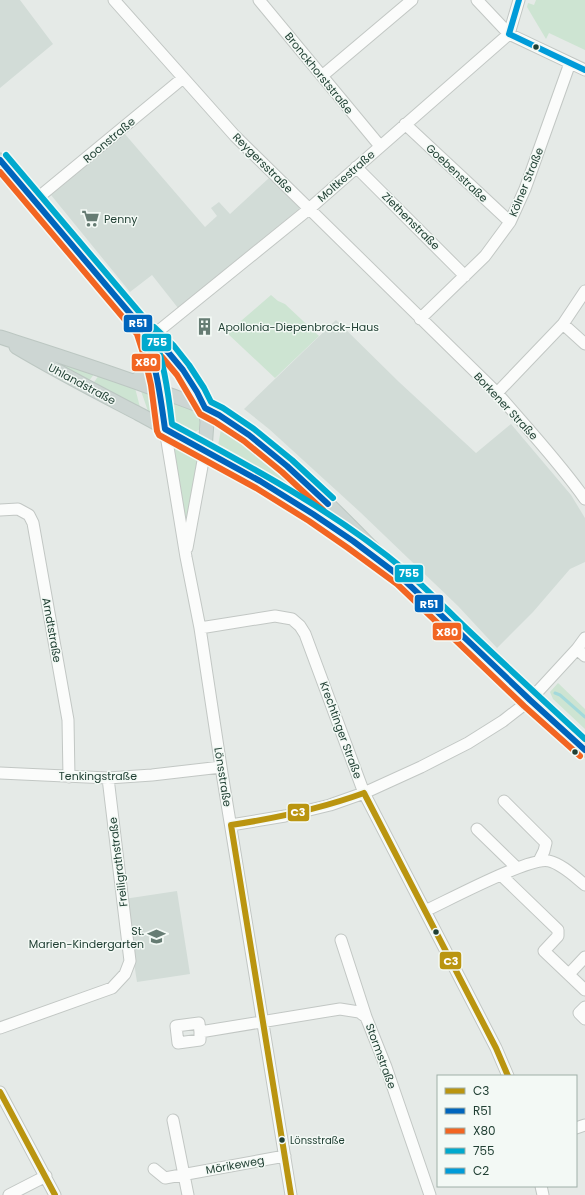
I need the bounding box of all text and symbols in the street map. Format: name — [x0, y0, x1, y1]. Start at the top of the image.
street label: Bronckhorststraße — [281, 29, 357, 117]
unlabelled marker — [531, 42, 541, 52]
street label: Roonstraße — [80, 113, 139, 167]
street label: Reygersstraße — [229, 129, 297, 197]
street label: Goebenstraße — [423, 140, 492, 206]
street label: Kölner Straße — [505, 145, 547, 219]
street label: Moltkestraße — [314, 146, 378, 205]
street label: Ziethenstraße — [378, 188, 444, 254]
supermarket icon: Penny — [81, 209, 101, 229]
place label: Penny — [104, 211, 138, 227]
line badge: R51 — [123, 314, 153, 333]
text: R51 — [129, 315, 147, 331]
building icon: Apollonia-Diepenbrock-Haus — [195, 317, 215, 337]
place label: Apollonia-Diepenbrock-Haus — [218, 319, 379, 335]
line badge: 755 — [141, 333, 172, 352]
text: 755 — [147, 334, 167, 350]
line badge: X80 — [131, 353, 161, 372]
text: X80 — [135, 354, 157, 370]
street label: Uhlandstraße — [45, 359, 119, 409]
street label: Borkener Straße — [470, 369, 542, 444]
line badge: 755 — [394, 564, 424, 583]
text: 755 — [399, 565, 419, 581]
line badge: R51 — [414, 594, 444, 613]
street label: Arndtstraße — [38, 596, 66, 664]
text: R51 — [420, 596, 438, 612]
line badge: X80 — [432, 622, 462, 641]
text: X80 — [436, 624, 458, 640]
street label: Krechtinger Straße — [316, 679, 366, 781]
street label: Lönsstraße — [210, 746, 236, 808]
unlabelled marker — [570, 747, 580, 757]
street label: Tenkingstraße — [59, 768, 137, 784]
line badge: C3 — [287, 803, 310, 822]
text: C3 — [290, 804, 306, 820]
street label: Freiligrathstraße — [105, 816, 131, 908]
place label: St. Marien-Kindergarten — [29, 923, 144, 952]
school or university icon: St. Marien-Kindergarten — [147, 927, 167, 947]
unlabelled marker — [431, 927, 441, 937]
line badge: C3 — [439, 951, 462, 970]
text: C3 — [443, 953, 459, 969]
street label: Stormstraße — [362, 1021, 400, 1091]
legend — [437, 1075, 577, 1187]
text: C3 — [473, 1082, 489, 1099]
text: R51 — [473, 1102, 492, 1119]
text: X80 — [473, 1122, 496, 1139]
place label: Lönsstraße — [290, 1133, 345, 1148]
marker: Lönsstraße — [277, 1135, 287, 1145]
text: 755 — [473, 1142, 495, 1159]
street label: Mörikeweg — [205, 1152, 265, 1178]
text: C2 — [473, 1162, 489, 1179]

